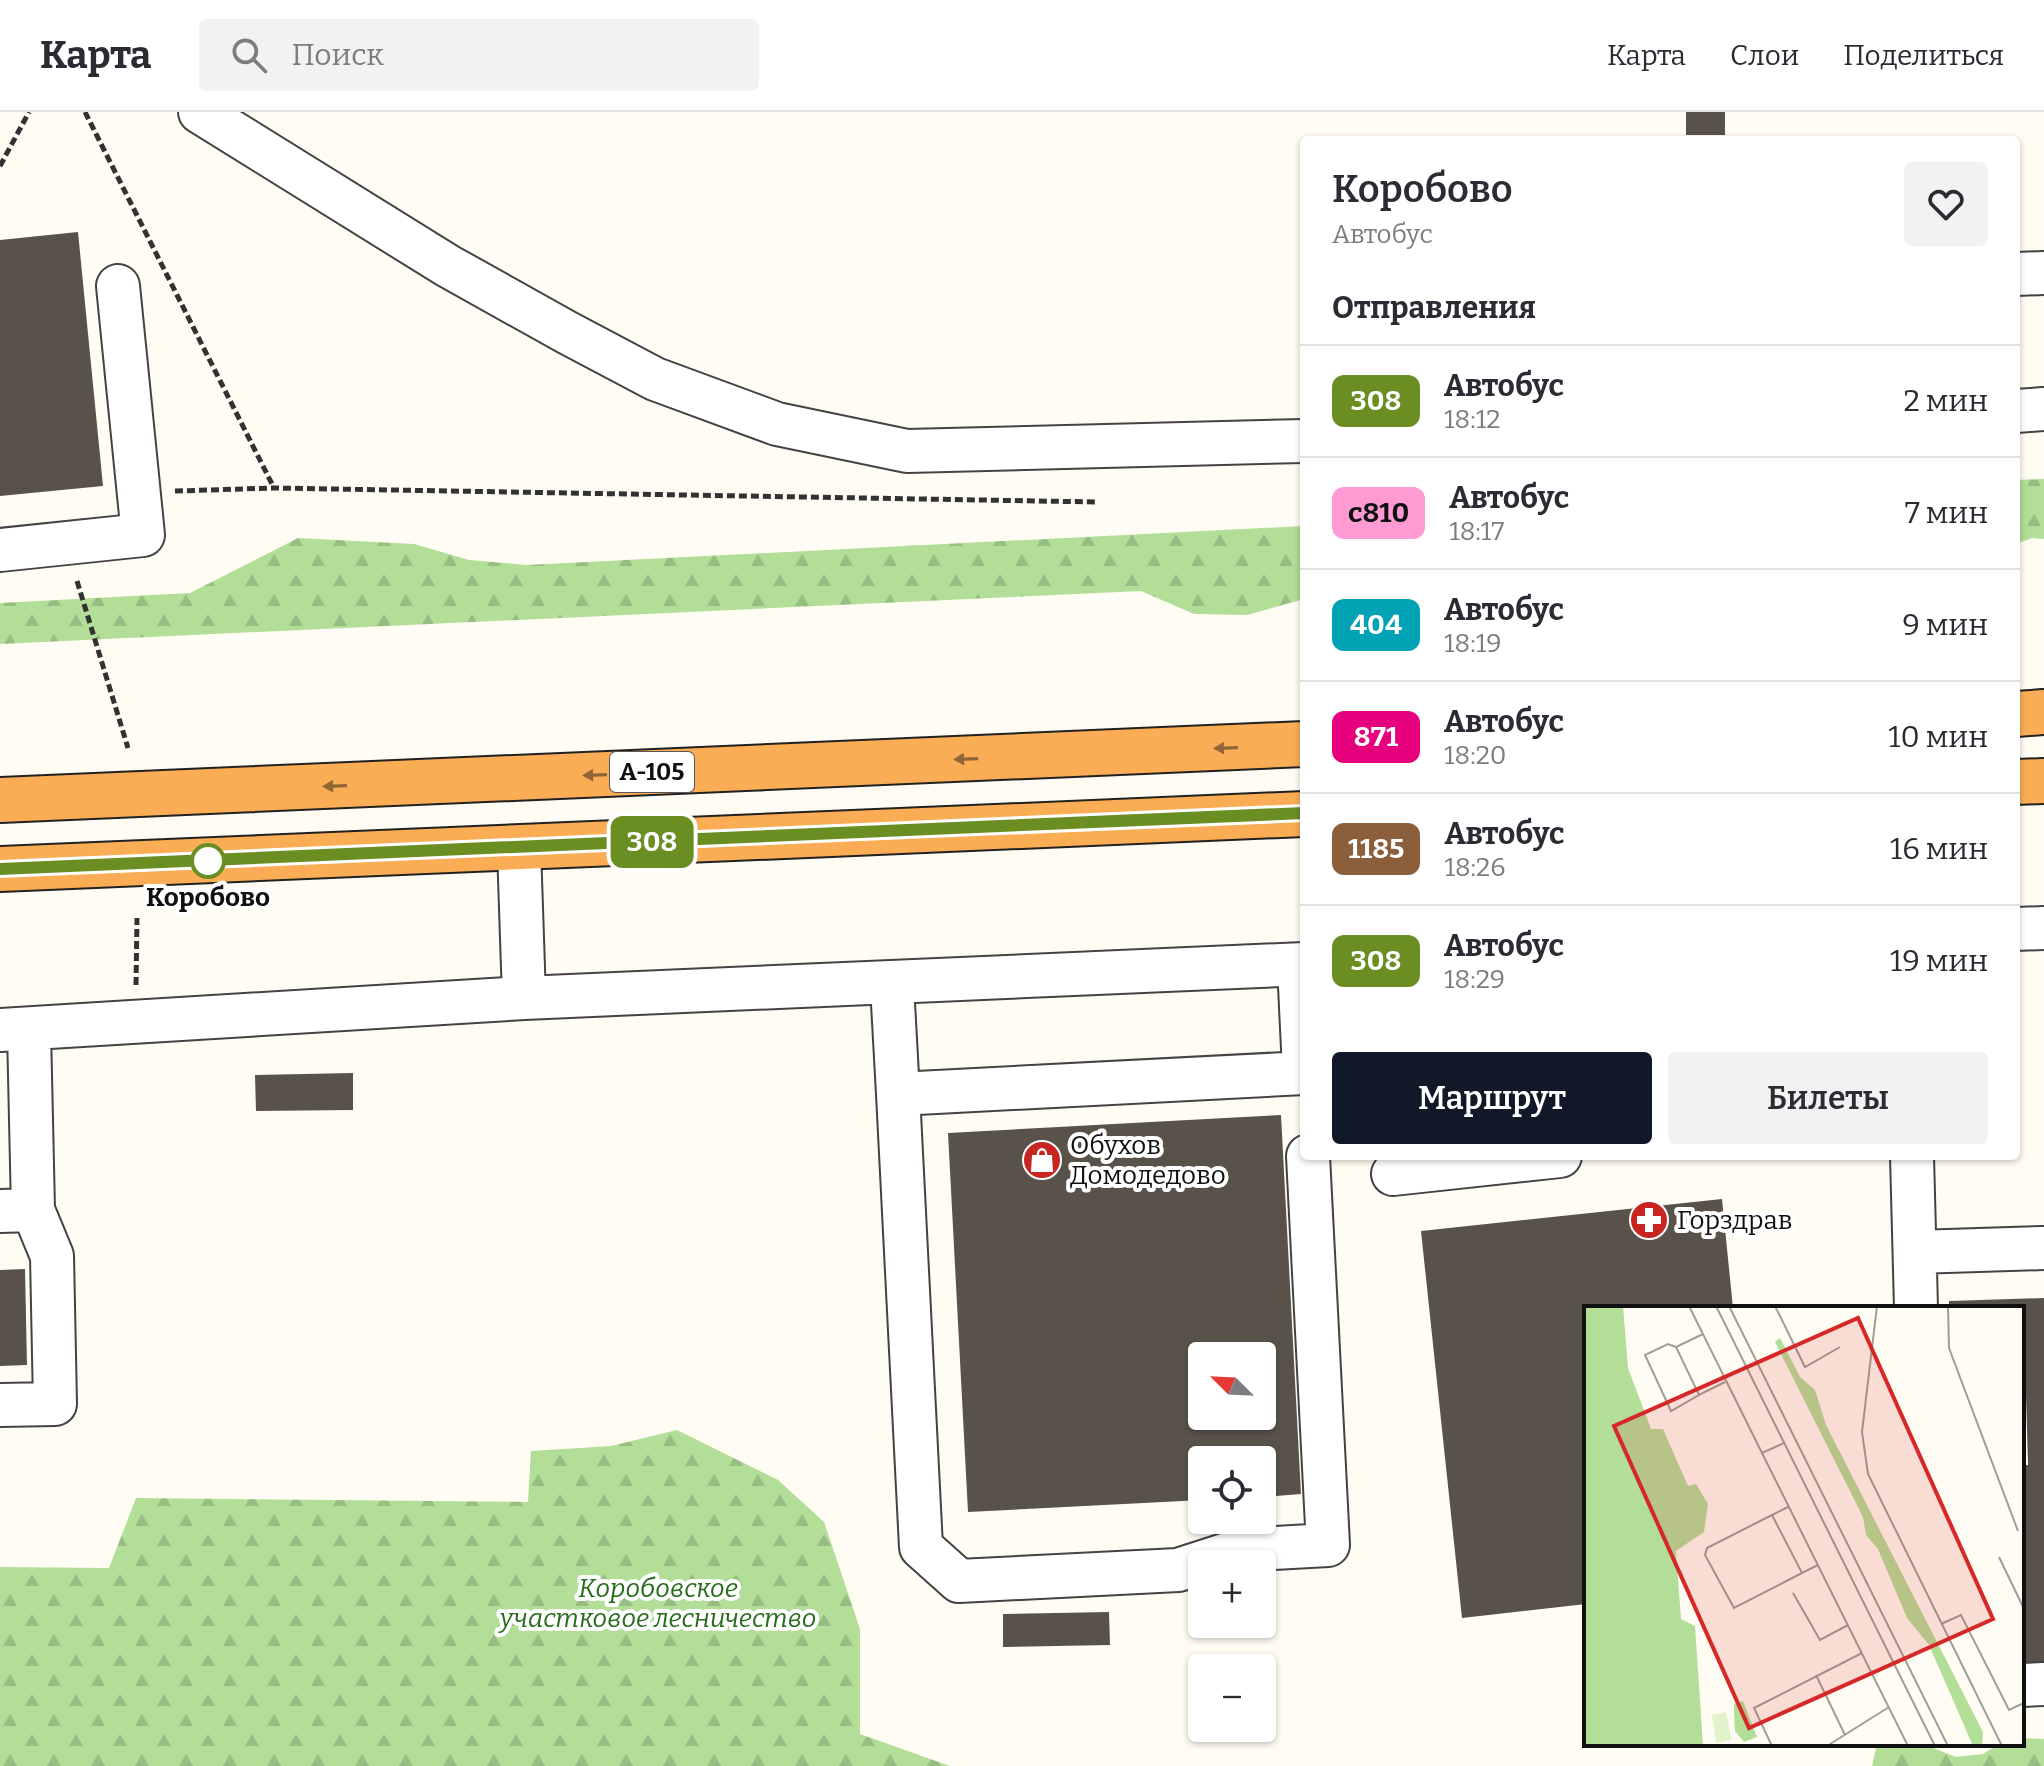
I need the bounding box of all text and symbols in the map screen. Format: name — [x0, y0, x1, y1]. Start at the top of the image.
search box — [199, 19, 759, 91]
text: Карта — [40, 32, 151, 78]
icon: search — [227, 33, 271, 77]
text: Поиск — [291, 37, 384, 73]
text: Карта — [1607, 39, 1686, 72]
text: Слои — [1730, 39, 1799, 72]
text: Поделиться — [1843, 39, 2004, 72]
button: heart — [1904, 162, 1988, 246]
text: Коробово — [1332, 166, 1513, 212]
text: Автобус — [1332, 219, 1433, 250]
text: Отправления — [1332, 290, 1536, 326]
text: Автобус — [1444, 368, 1564, 404]
text: 2 мин — [1903, 383, 1988, 419]
text: 308 — [1351, 384, 1401, 417]
text: 18:12 — [1444, 404, 1500, 435]
text: Автобус — [1449, 480, 1569, 516]
text: 7 мин — [1905, 495, 1988, 531]
text: с810 — [1348, 496, 1409, 529]
text: 18:17 — [1449, 516, 1504, 547]
text: Автобус — [1444, 592, 1564, 628]
text: 9 мин — [1902, 607, 1988, 643]
text: 404 — [1350, 608, 1402, 641]
text: 18:19 — [1444, 628, 1501, 659]
text: Автобус — [1444, 704, 1564, 740]
text: 10 мин — [1888, 719, 1988, 755]
text: 871 — [1354, 720, 1398, 753]
text: 18:20 — [1444, 740, 1506, 771]
one-way arrow — [1213, 741, 1238, 754]
road number: А-105 — [610, 752, 694, 792]
one-way arrow — [953, 752, 978, 765]
one-way arrow — [582, 768, 607, 781]
one-way arrow — [322, 779, 347, 792]
line badge: 308 — [606, 816, 698, 868]
text: Автобус — [1444, 816, 1564, 852]
text: 308 — [627, 825, 677, 858]
text: 16 мин — [1890, 831, 1988, 867]
text: 1185 — [1348, 832, 1404, 865]
marker: Коробово — [191, 844, 225, 878]
text: 18:26 — [1444, 852, 1505, 883]
place label: Коробово — [146, 882, 270, 913]
text: Автобус — [1444, 928, 1564, 964]
text: 19 мин — [1890, 943, 1988, 979]
text: 308 — [1351, 944, 1401, 977]
text: 18:29 — [1444, 964, 1505, 995]
button: Маршрут — [1332, 1052, 1652, 1144]
button: Билеты — [1668, 1052, 1988, 1144]
place label: Обухов Домодедово — [1070, 1130, 1226, 1191]
shop icon: Обухов Домодедово — [1021, 1139, 1063, 1181]
pharmacy icon: Горздрав — [1628, 1199, 1670, 1241]
place label: Горздрав — [1677, 1205, 1792, 1236]
inset map — [1584, 1306, 2024, 1746]
north arrow — [1188, 1342, 1276, 1430]
map controls — [1188, 1342, 1276, 1742]
button: locate — [1188, 1446, 1276, 1534]
button: + — [1188, 1550, 1276, 1638]
park label: Коробовское участковое лесничество — [498, 1573, 816, 1634]
button: − — [1188, 1654, 1276, 1742]

